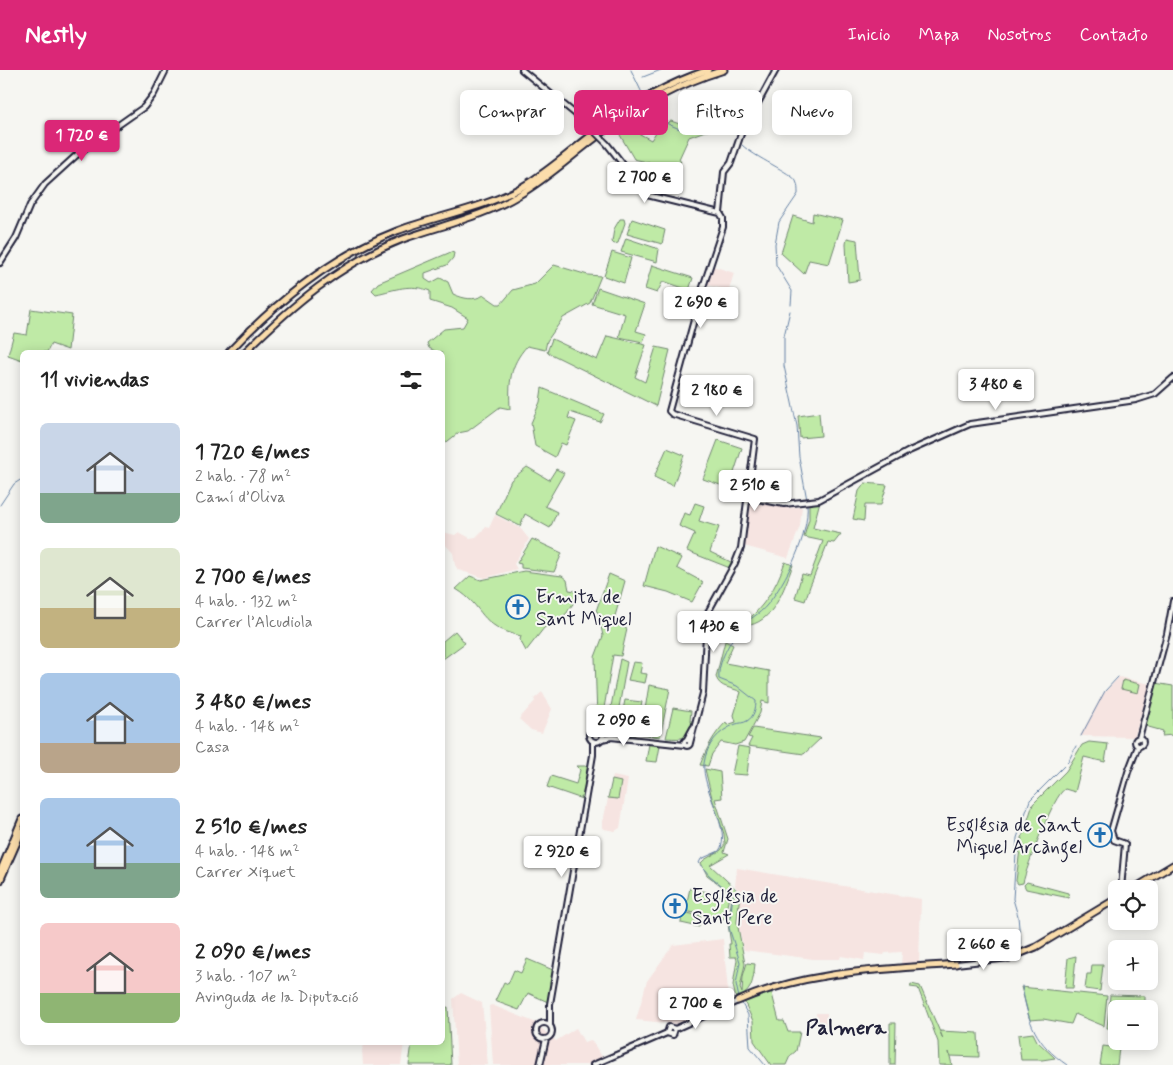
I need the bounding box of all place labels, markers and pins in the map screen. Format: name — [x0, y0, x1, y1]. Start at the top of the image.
pin: 1 720 € — [36, 119, 128, 162]
pin: 2 700 € — [599, 162, 691, 204]
pin: 2 690 € — [655, 286, 747, 329]
pin: 3 480 € — [950, 368, 1042, 411]
pin: 2 180 € — [671, 374, 763, 417]
pin: 2 510 € — [709, 470, 801, 512]
place label: Ermita de Sant Miquel — [536, 585, 632, 632]
church icon: Ermita de Sant Miquel — [505, 594, 531, 620]
pin: 1 430 € — [668, 610, 760, 653]
pin: 2 090 € — [578, 704, 670, 747]
place label: Església de Sant Miquel Arcàngel — [946, 813, 1082, 863]
church icon: Església de Sant Miquel Arcàngel — [1087, 822, 1113, 848]
pin: 2 920 € — [516, 836, 608, 878]
place label: Església de Sant Pere — [692, 884, 778, 931]
church icon: Església de Sant Pere — [662, 893, 688, 919]
pin: 2 660 € — [938, 928, 1030, 971]
pin: 2 700 € — [650, 988, 742, 1030]

